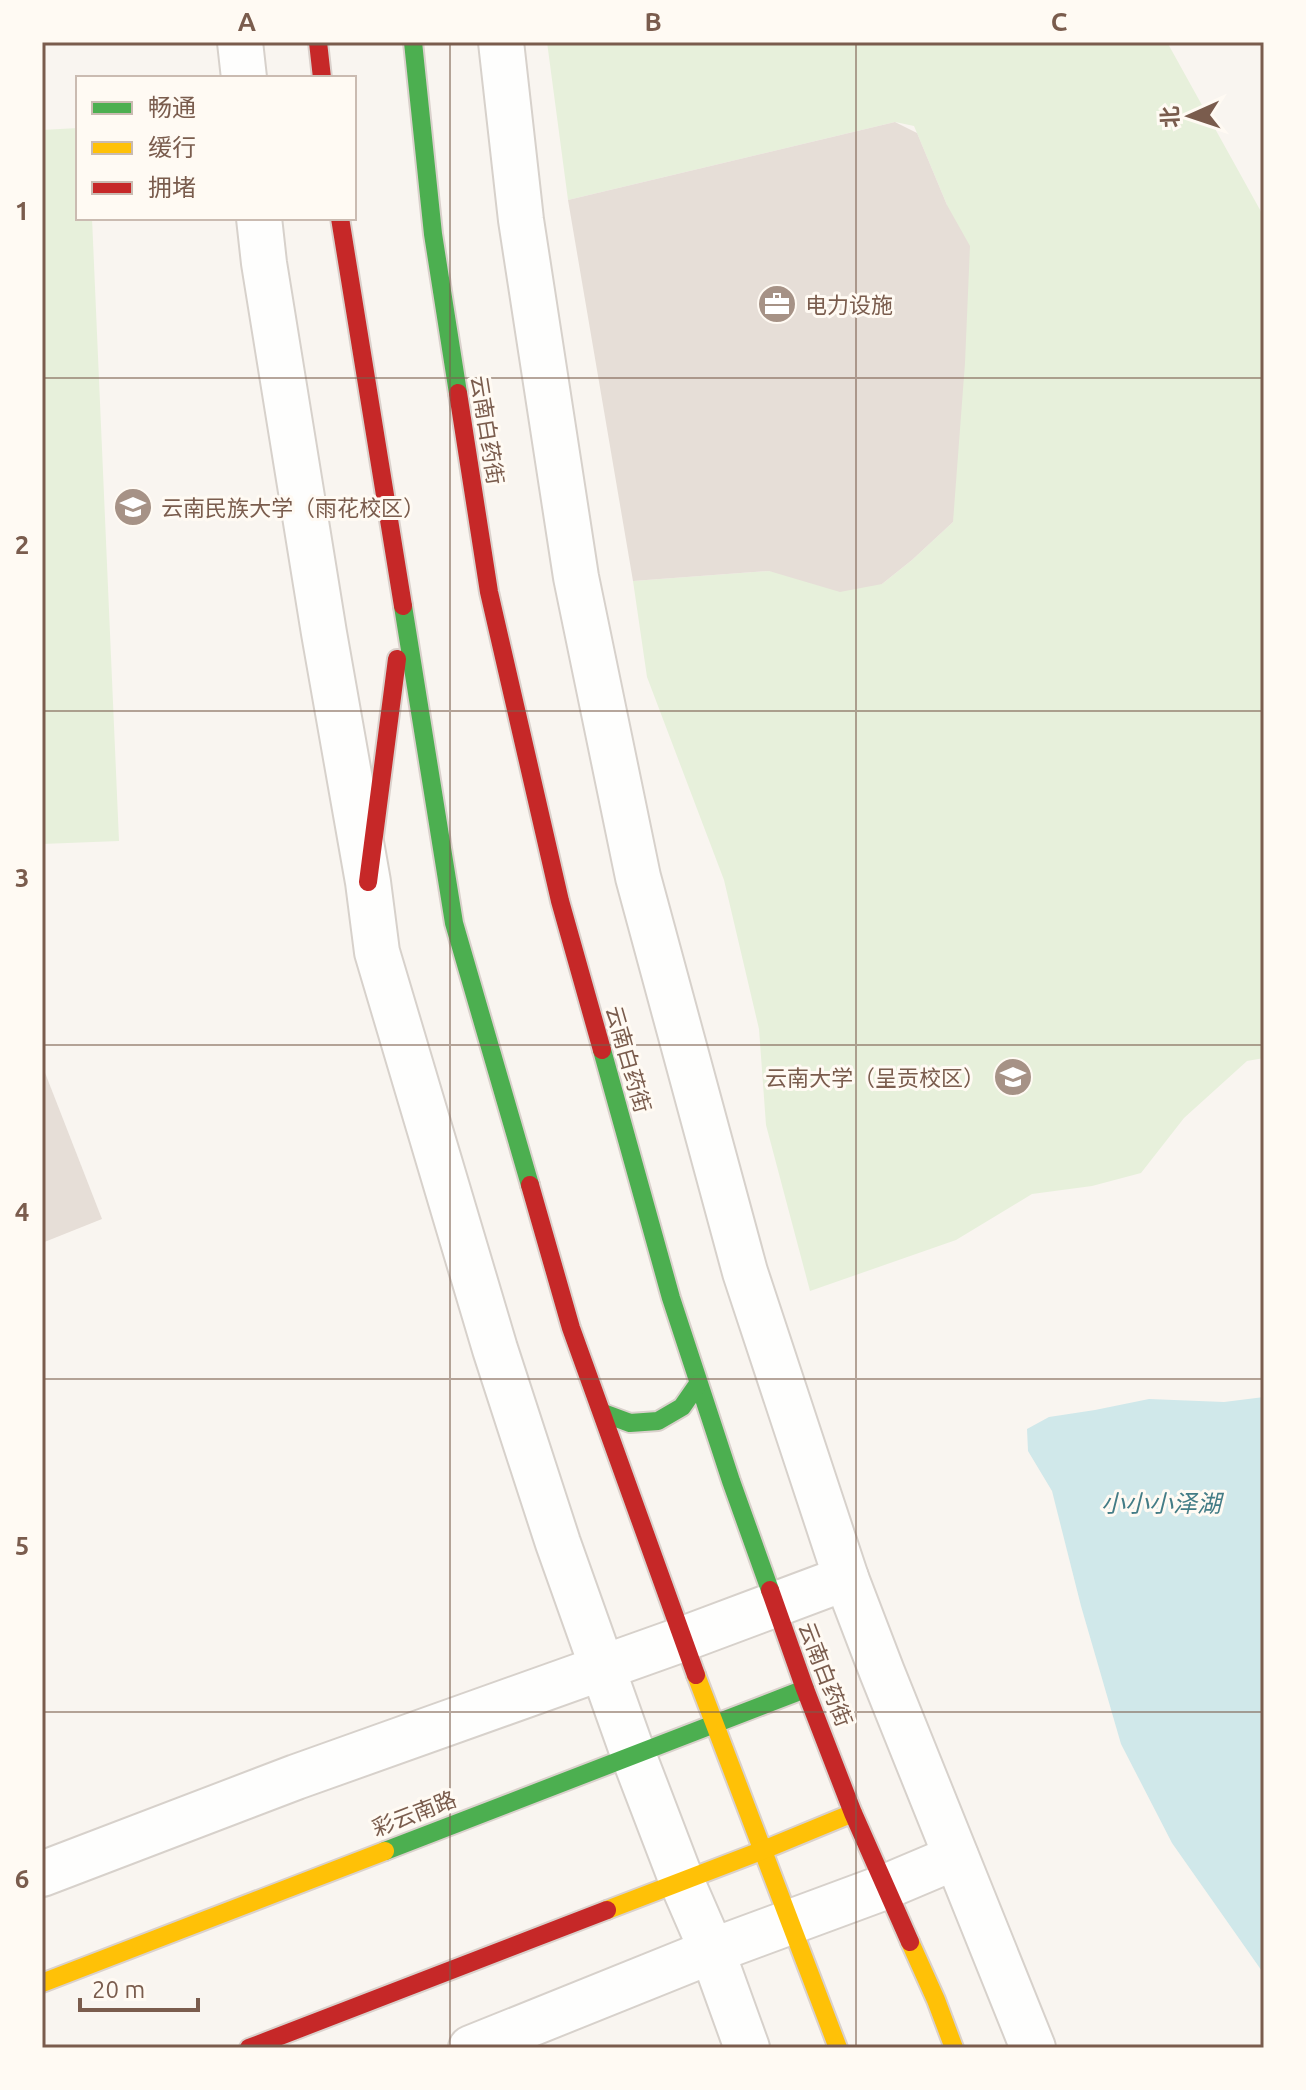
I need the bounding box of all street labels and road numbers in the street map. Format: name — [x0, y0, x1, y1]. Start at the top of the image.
street label: 云南白药街 — [467, 374, 509, 486]
street label: 云南白药街 — [602, 1003, 656, 1115]
street label: 云南白药街 — [795, 1618, 857, 1730]
street label: 彩云南路 — [368, 1786, 460, 1840]

